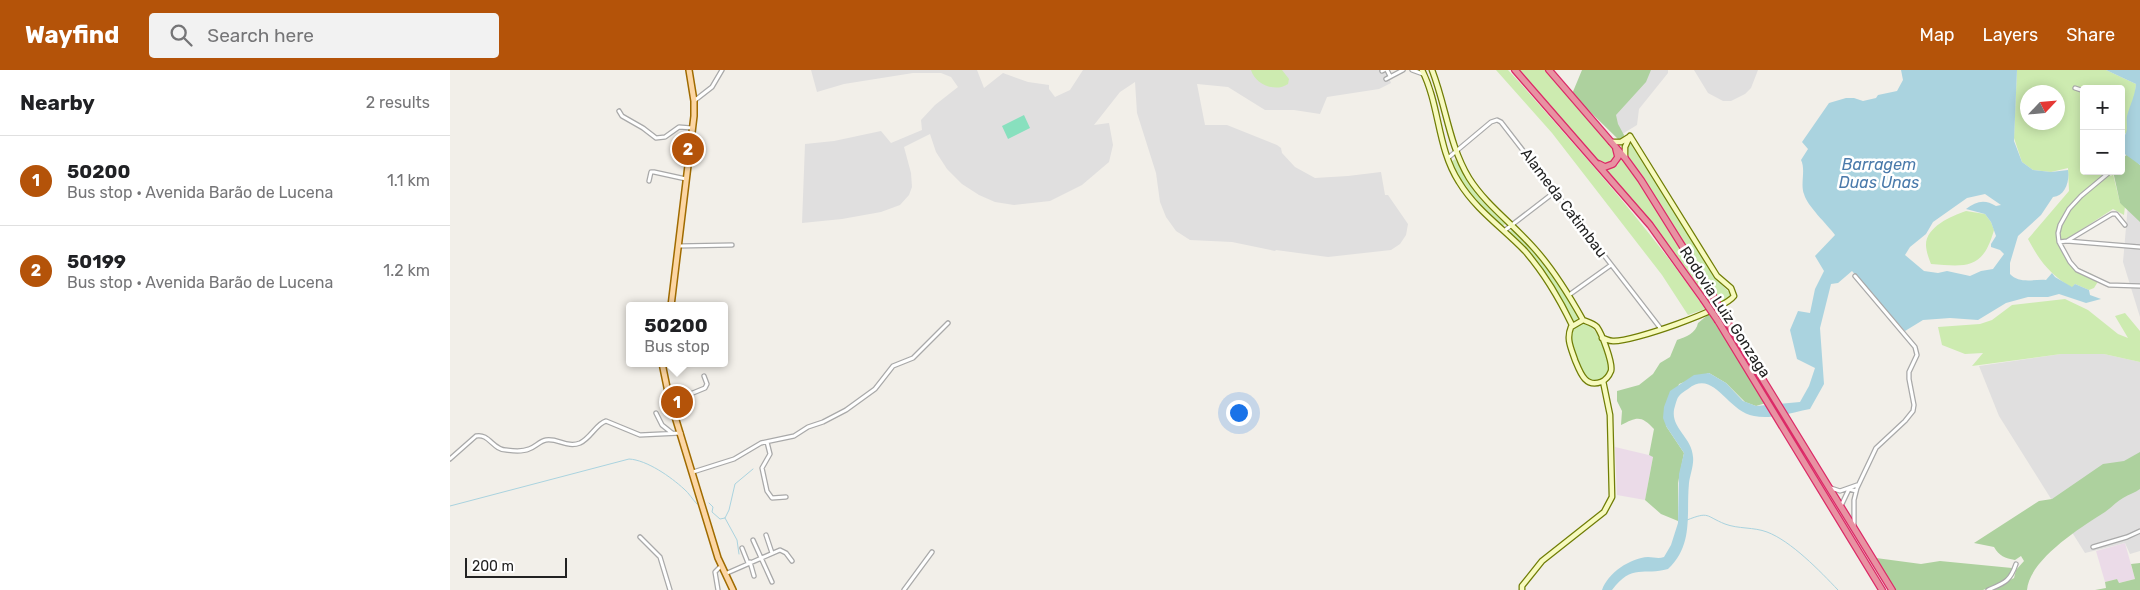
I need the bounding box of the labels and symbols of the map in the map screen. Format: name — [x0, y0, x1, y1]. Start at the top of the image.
north arrow — [2020, 85, 2065, 130]
pin: 2 — [672, 130, 704, 168]
street label: Alameda Catimbau — [1517, 145, 1611, 261]
water label: Barragem Duas Unas — [1839, 155, 1919, 192]
street label: Rodovia Luiz Gonzaga — [1676, 243, 1774, 381]
pin: 1 — [661, 383, 693, 421]
your location — [1226, 400, 1252, 426]
scale bar — [465, 555, 568, 578]

